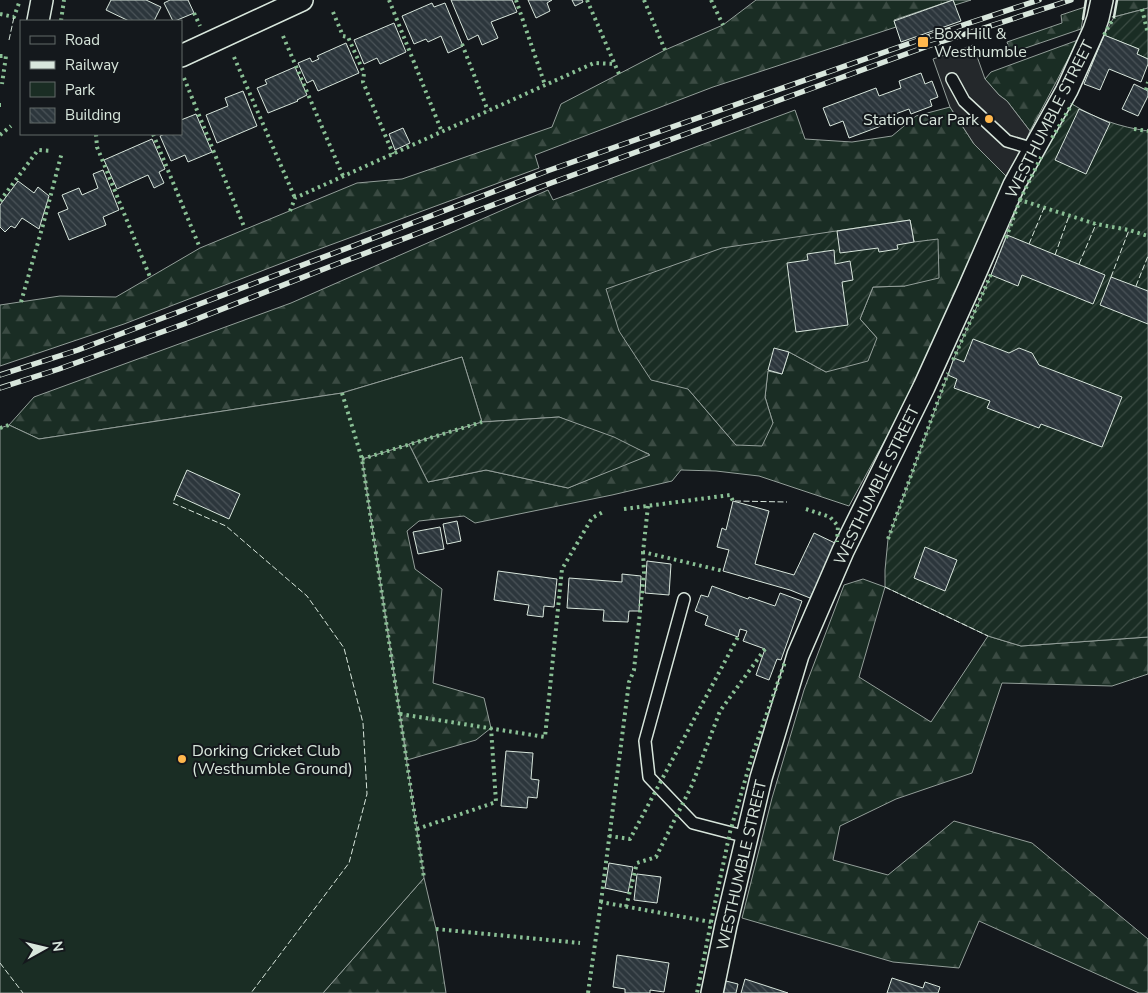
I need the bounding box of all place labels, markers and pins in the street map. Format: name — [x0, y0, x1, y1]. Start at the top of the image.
place label: Box Hill & Westhumble — [934, 23, 1027, 63]
marker: Box Hill & Westhumble — [916, 35, 930, 49]
place label: Station Car Park — [863, 109, 980, 131]
marker: Station Car Park — [983, 113, 995, 125]
place label: Dorking Cricket Club (Westhumble Ground) — [192, 740, 353, 780]
marker: Dorking Cricket Club (Westhumble Ground) — [176, 753, 188, 765]

